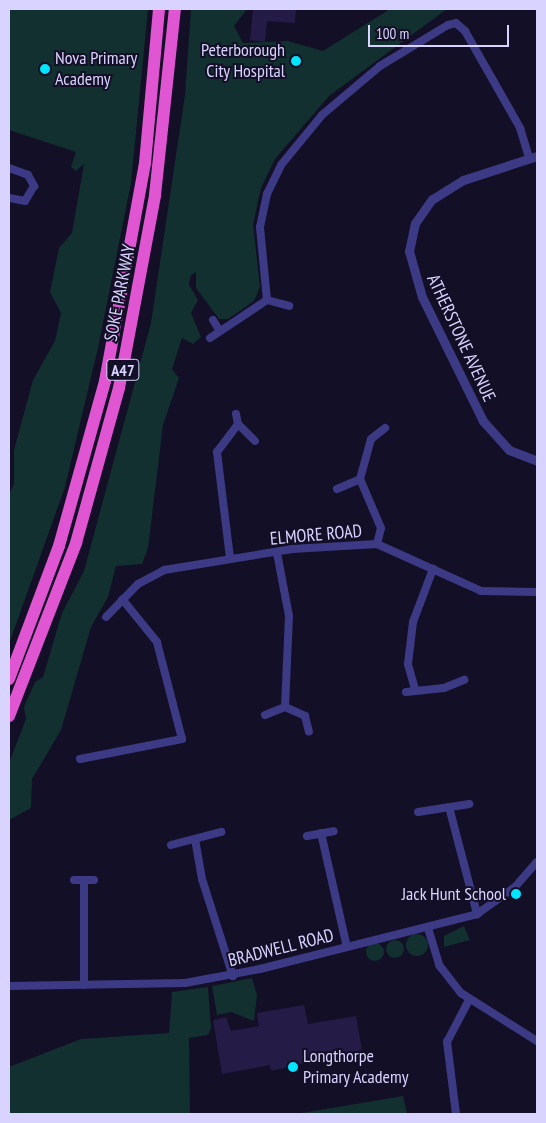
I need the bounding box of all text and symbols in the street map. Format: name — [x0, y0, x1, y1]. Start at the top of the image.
scale bar — [371, 15, 512, 47]
text: 100 m — [376, 24, 409, 43]
place label: Peterborough City Hospital — [201, 40, 285, 82]
place label: Nova Primary Academy — [55, 48, 137, 90]
marker: Peterborough City Hospital — [289, 54, 303, 68]
marker: Nova Primary Academy — [39, 63, 51, 75]
street label: SOKE PARKWAY — [100, 243, 140, 343]
street label: ATHERSTONE AVENUE — [422, 271, 500, 405]
road number: A47 — [106, 356, 140, 384]
street label: ELMORE ROAD — [269, 520, 363, 550]
place label: Jack Hunt School — [401, 883, 506, 905]
marker: Jack Hunt School — [510, 888, 522, 900]
street label: BRADWELL ROAD — [226, 924, 336, 972]
place label: Longthorpe Primary Academy — [303, 1046, 410, 1088]
marker: Longthorpe Primary Academy — [287, 1061, 299, 1073]

